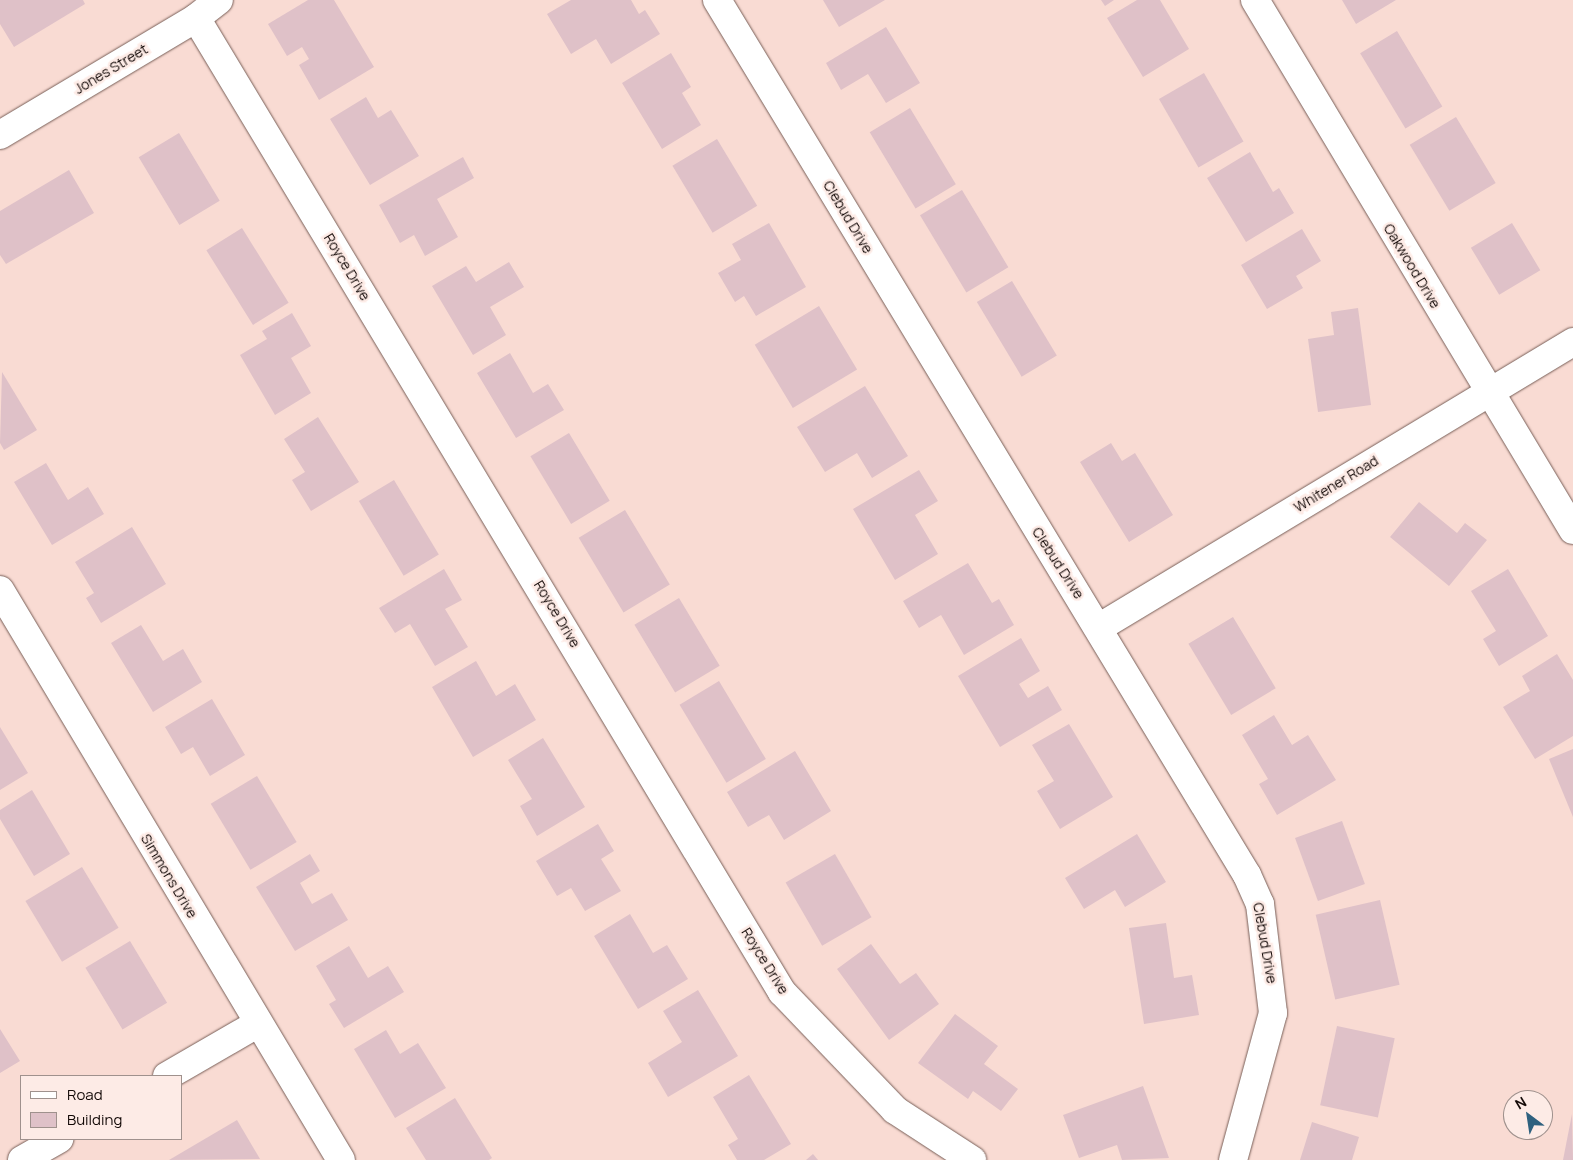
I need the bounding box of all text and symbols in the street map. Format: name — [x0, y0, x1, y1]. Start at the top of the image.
street label: Jones Street — [71, 41, 151, 97]
street label: Clebud Drive — [820, 178, 876, 256]
street label: Oakwood Drive — [1380, 221, 1444, 311]
street label: Royce Drive — [320, 230, 374, 304]
street label: Whitener Road — [1291, 452, 1381, 516]
street label: Clebud Drive — [1029, 524, 1087, 602]
street label: Royce Drive — [530, 577, 584, 651]
street label: Simmons Drive — [137, 831, 201, 921]
street label: Clebud Drive — [1250, 901, 1280, 985]
street label: Royce Drive — [738, 925, 792, 997]
legend — [20, 1075, 182, 1140]
text: Road — [67, 1084, 103, 1105]
north arrow — [1503, 1090, 1553, 1140]
text: N — [1511, 1092, 1530, 1113]
text: Building — [67, 1109, 122, 1130]

